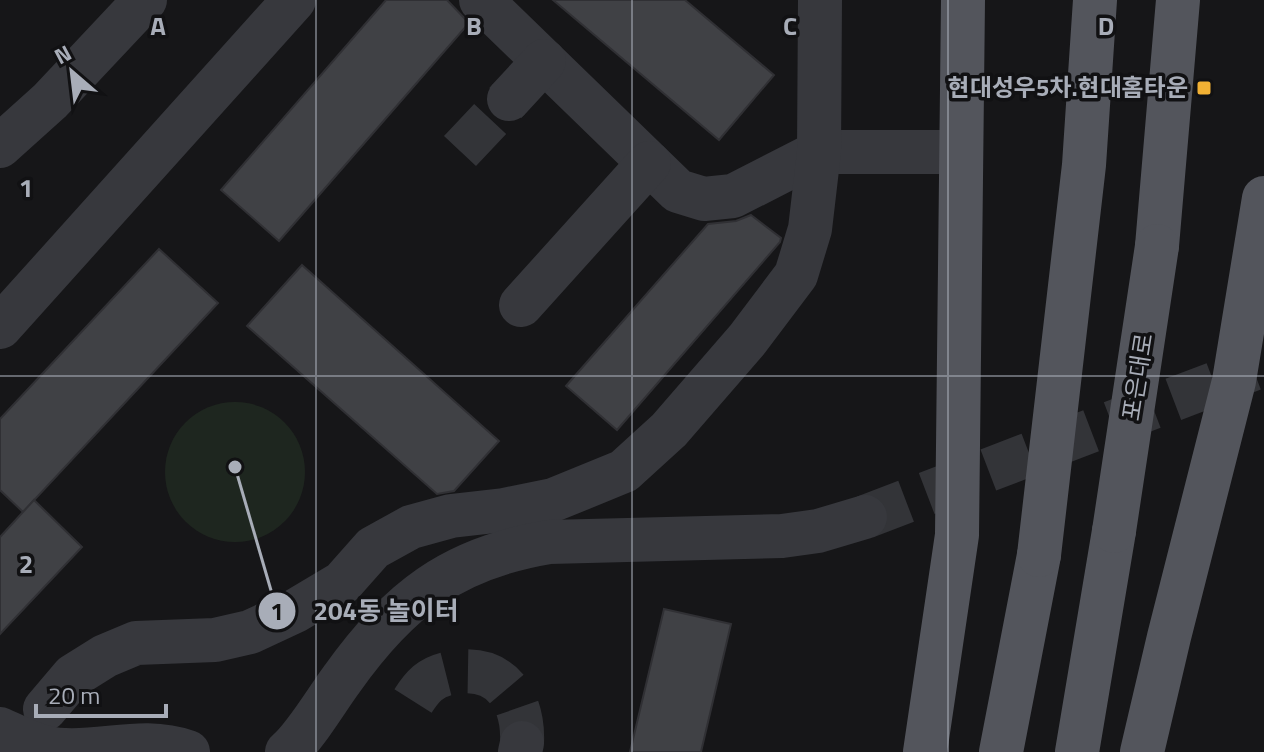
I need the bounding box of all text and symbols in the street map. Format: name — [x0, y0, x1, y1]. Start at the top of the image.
text: A — [150, 6, 166, 45]
text: B — [466, 6, 482, 45]
text: C — [783, 6, 797, 45]
text: D — [1098, 6, 1114, 45]
north arrow — [32, 32, 112, 112]
text: N — [48, 36, 77, 73]
place label: 현대성우5차.현대홈타운 — [948, 69, 1188, 105]
marker: 현대성우5차.현대홈타운 — [1195, 79, 1213, 97]
text: 1 — [19, 168, 33, 207]
street label: 포은대로 — [1112, 330, 1162, 423]
text: 2 — [19, 544, 33, 583]
callout: 204동 놀이터 — [257, 586, 475, 636]
text: 204동 놀이터 — [313, 591, 459, 630]
text: 1 — [270, 593, 284, 629]
scale bar — [36, 668, 166, 718]
text: 20 m — [48, 677, 100, 713]

